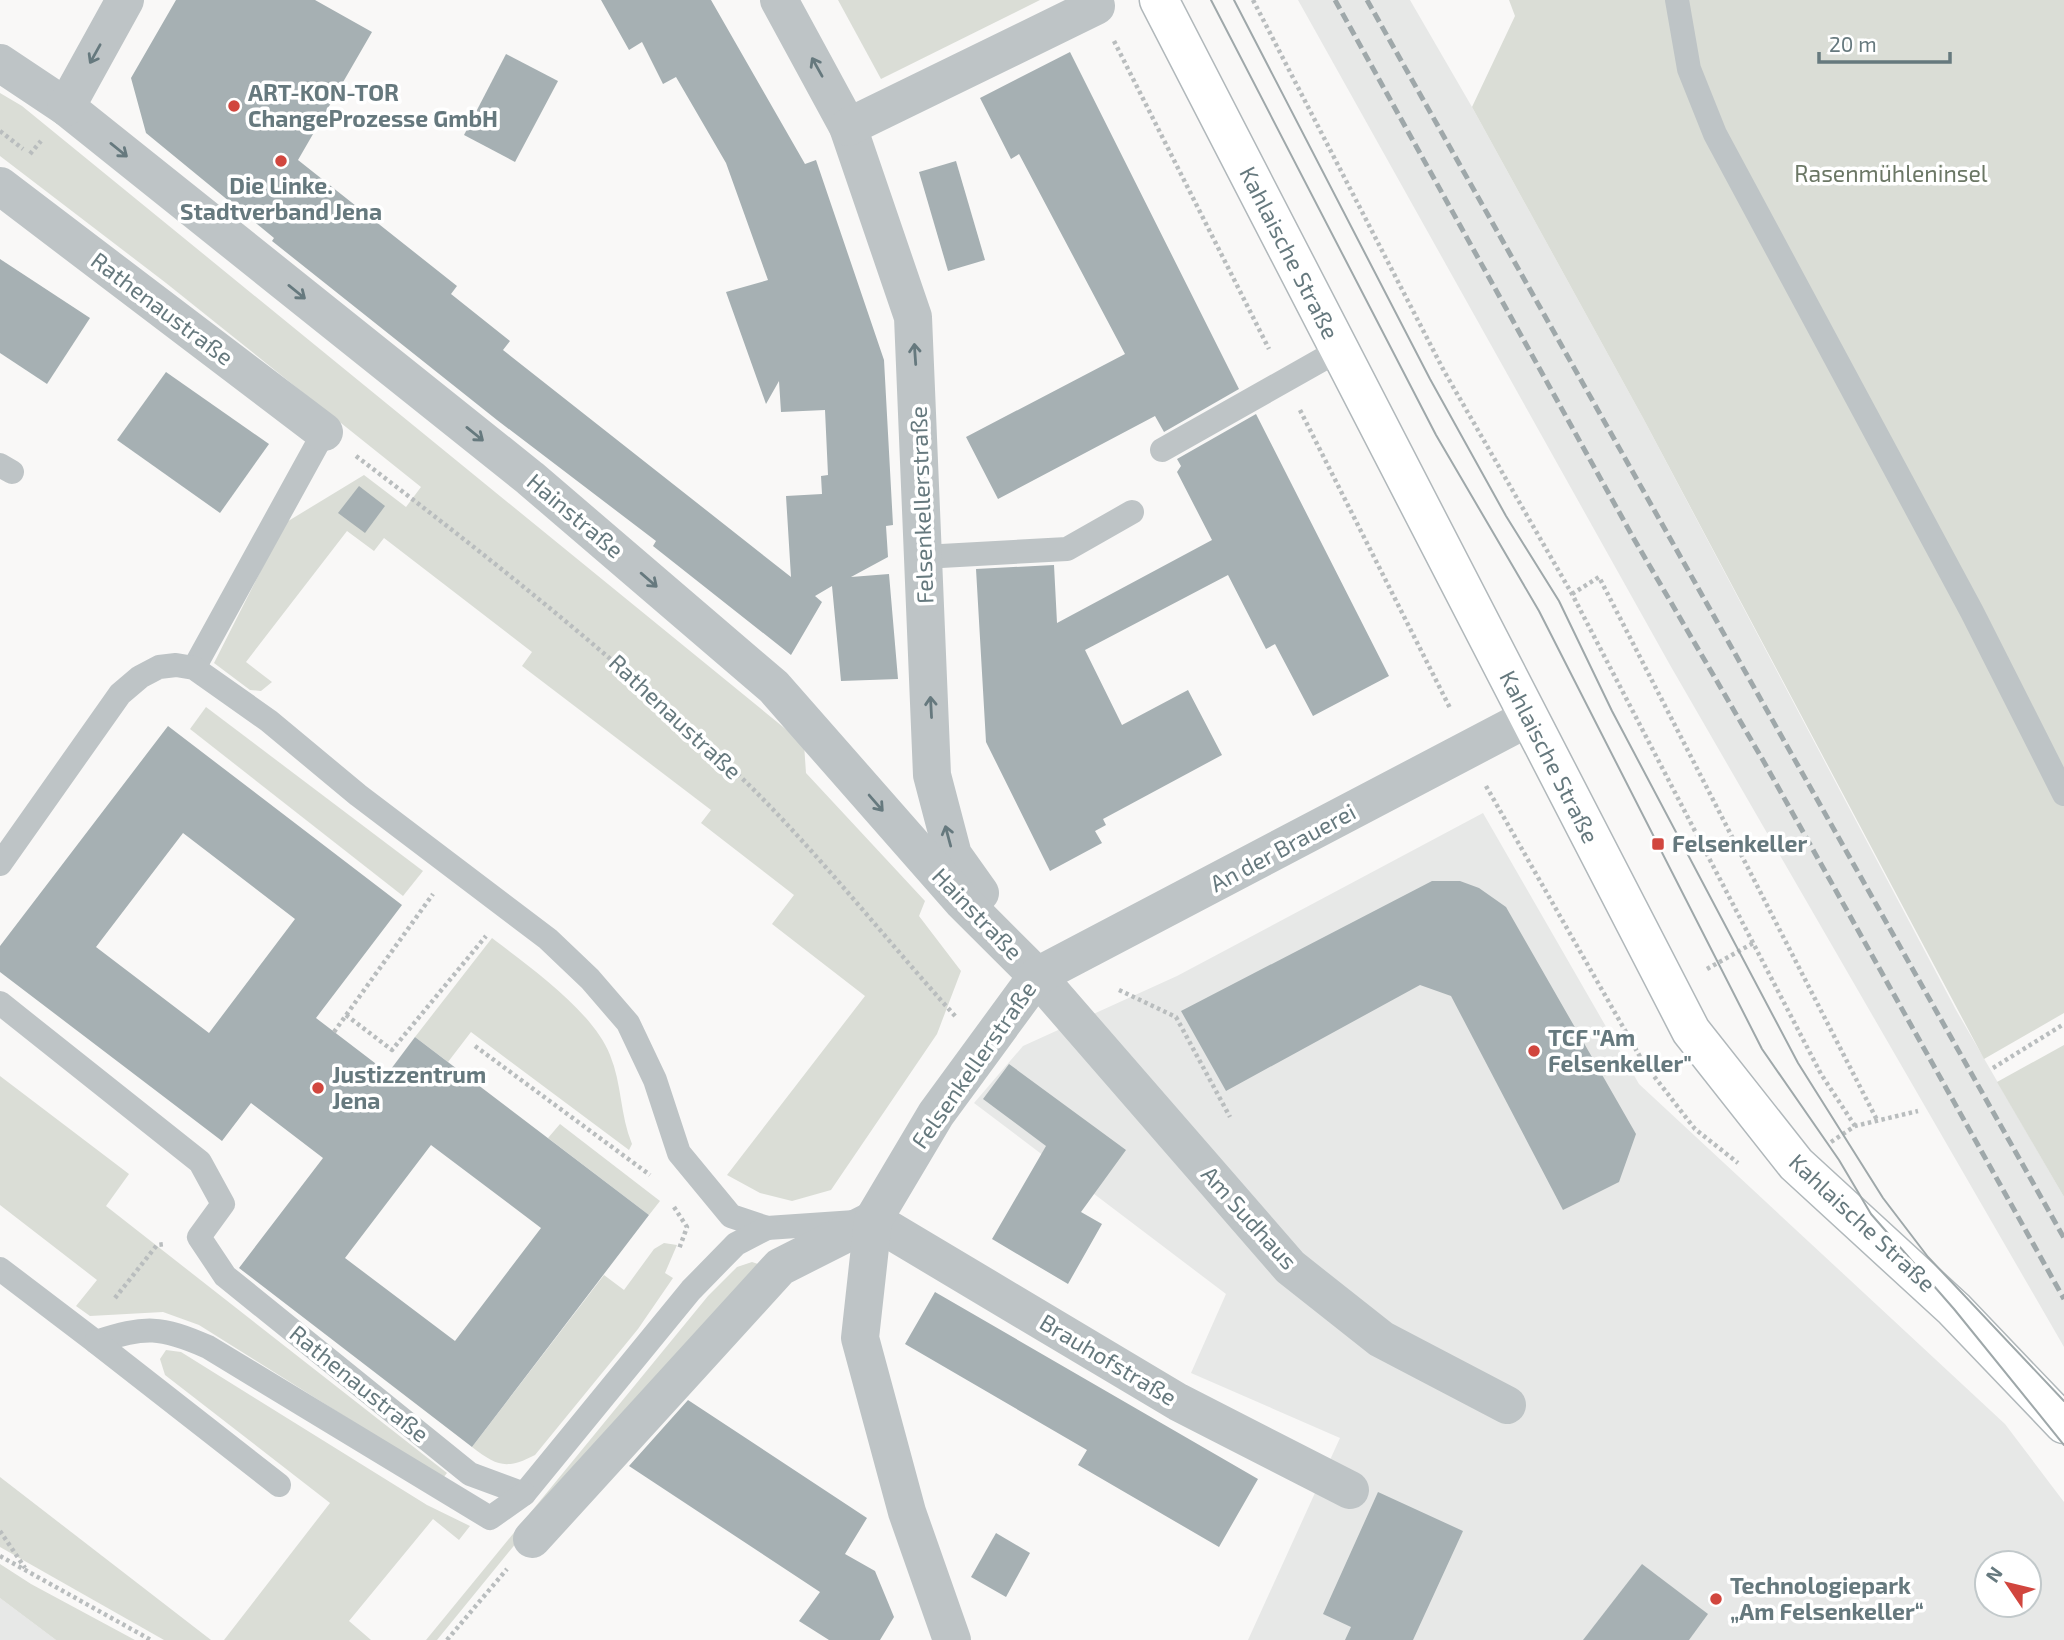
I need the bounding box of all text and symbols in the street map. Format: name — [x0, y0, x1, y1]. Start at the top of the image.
scale bar — [1819, 21, 1950, 65]
text: 20 m — [1829, 31, 1877, 56]
one-way arrow — [88, 43, 102, 63]
one-way arrow — [810, 57, 824, 77]
place label: ART-KON-TOR ChangeProzesse GmbH — [248, 78, 498, 132]
marker: ART-KON-TOR ChangeProzesse GmbH — [226, 98, 242, 114]
one-way arrow — [110, 142, 128, 157]
marker: Die Linke. Stadtverband Jena — [273, 153, 289, 169]
park label: Rasenmühleninsel — [1794, 159, 1988, 187]
street label: Kahlaische Straße — [1234, 162, 1345, 343]
place label: Die Linke. Stadtverband Jena — [180, 171, 382, 225]
street label: Rathenaustraße — [86, 246, 239, 371]
one-way arrow — [287, 284, 306, 299]
one-way arrow — [908, 343, 921, 366]
street label: Felsenkellerstraße — [904, 406, 938, 604]
one-way arrow — [465, 426, 483, 442]
street label: Hainstraße — [522, 467, 630, 564]
one-way arrow — [640, 572, 658, 588]
street label: Rathenaustraße — [604, 648, 748, 785]
street label: Kahlaische Straße — [1494, 666, 1605, 847]
one-way arrow — [924, 696, 937, 718]
one-way arrow — [868, 794, 884, 812]
street label: An der Brauerei — [1205, 797, 1360, 897]
one-way arrow — [941, 825, 954, 848]
place label: Felsenkeller — [1672, 829, 1807, 857]
marker: Felsenkeller — [1650, 836, 1666, 852]
street label: Hainstraße — [927, 861, 1029, 965]
street label: Felsenkellerstraße — [905, 975, 1041, 1153]
place label: TCF "Am Felsenkeller" — [1548, 1023, 1692, 1077]
marker: TCF "Am Felsenkeller" — [1526, 1043, 1542, 1059]
place label: Justizzentrum Jena — [332, 1060, 486, 1114]
marker: Justizzentrum Jena — [310, 1080, 326, 1096]
street label: Kahlaische Straße — [1784, 1147, 1942, 1297]
street label: Am Sudhaus — [1196, 1160, 1303, 1275]
street label: Brauhofstraße — [1035, 1307, 1182, 1411]
street label: Rathenaustraße — [285, 1319, 435, 1448]
north arrow — [1973, 1549, 2043, 1619]
text: N — [1980, 1562, 2007, 1586]
place label: Technologiepark „Am Felsenkeller“ — [1730, 1571, 1924, 1625]
marker: Technologiepark „Am Felsenkeller“ — [1708, 1591, 1724, 1607]

